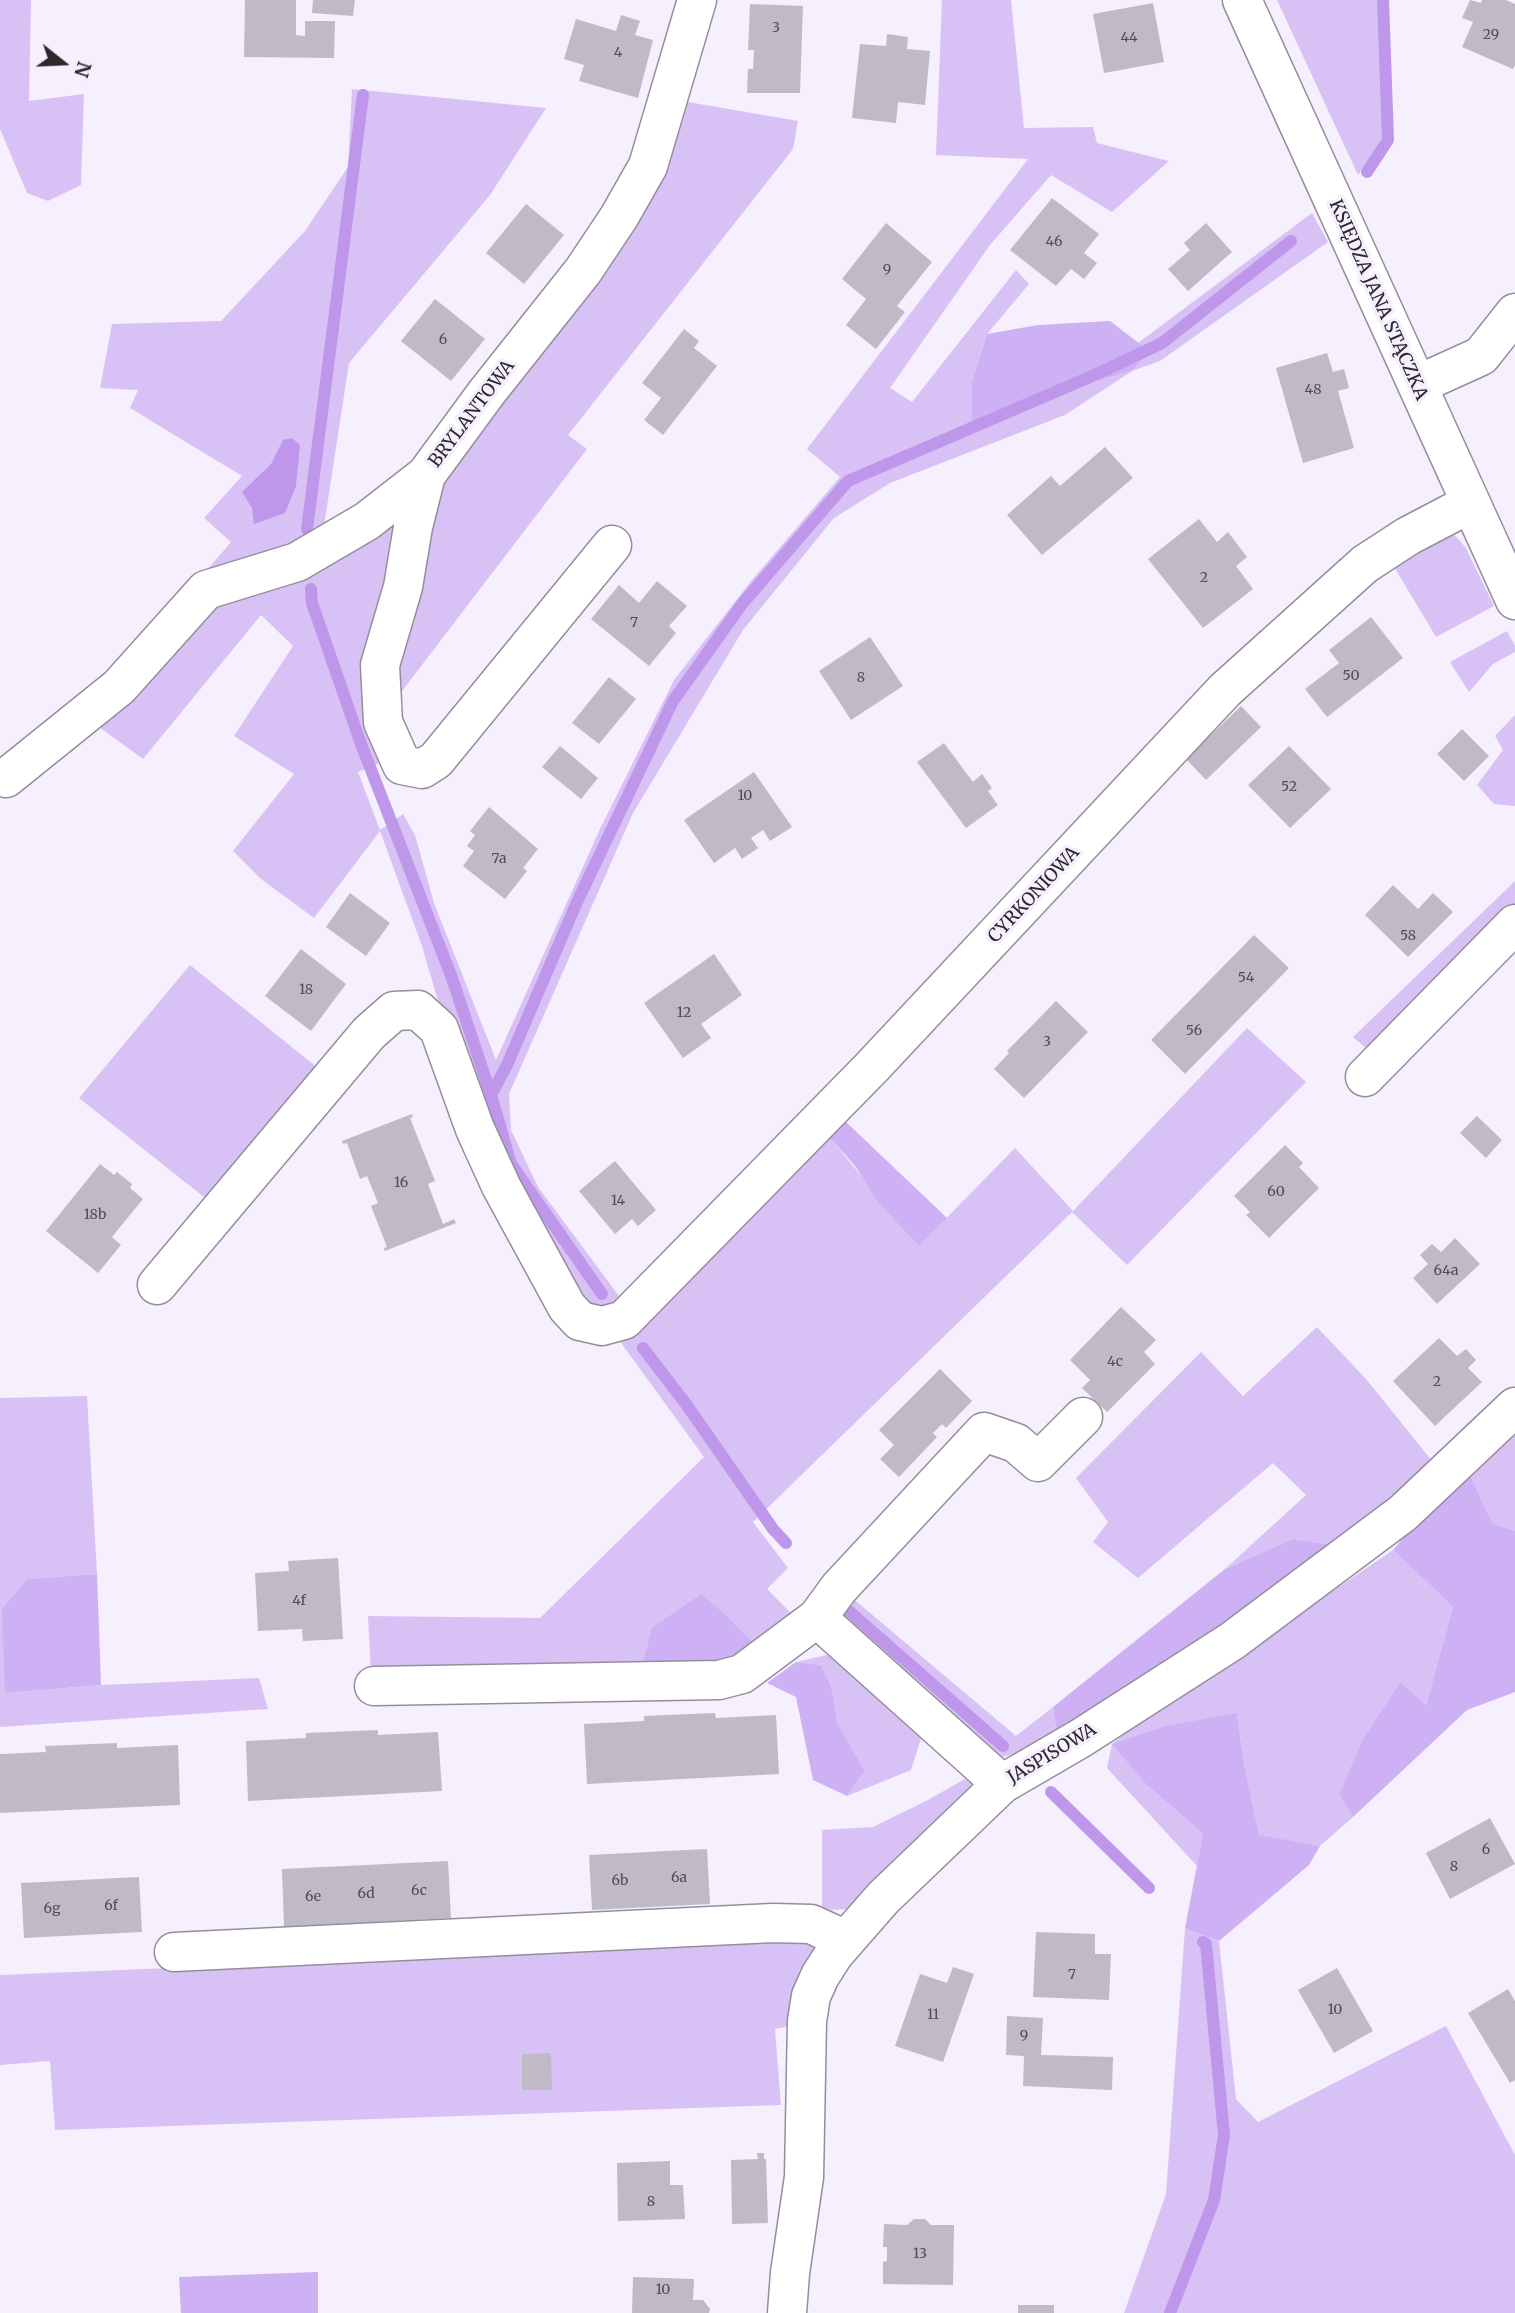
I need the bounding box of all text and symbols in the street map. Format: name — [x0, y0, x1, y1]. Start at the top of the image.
house number: 3 — [772, 20, 780, 36]
house number: 29 — [1483, 27, 1499, 43]
north arrow — [28, 28, 98, 98]
house number: 44 — [1120, 30, 1138, 46]
house number: 4 — [614, 45, 622, 61]
text: N — [69, 59, 97, 80]
street label: KSIĘDZA JANA STĄCZKA — [1324, 196, 1432, 404]
house number: 46 — [1046, 234, 1062, 250]
house number: 9 — [883, 262, 891, 278]
house number: 6 — [439, 332, 447, 348]
street label: BRYLANTOWA — [425, 356, 519, 472]
house number: 48 — [1305, 382, 1321, 398]
house number: 2 — [1200, 570, 1208, 586]
house number: 7 — [630, 615, 638, 631]
house number: 50 — [1343, 668, 1359, 684]
house number: 8 — [857, 670, 865, 686]
house number: 52 — [1281, 779, 1297, 795]
house number: 10 — [738, 788, 752, 804]
street label: CYRKONIOWA — [984, 842, 1084, 948]
house number: 7a — [492, 851, 506, 867]
house number: 58 — [1400, 928, 1416, 944]
house number: 54 — [1238, 970, 1254, 986]
house number: 18 — [299, 982, 313, 998]
house number: 12 — [677, 1005, 691, 1021]
house number: 56 — [1186, 1023, 1202, 1039]
house number: 3 — [1043, 1034, 1051, 1050]
house number: 16 — [394, 1175, 408, 1191]
house number: 60 — [1267, 1184, 1285, 1200]
house number: 14 — [611, 1193, 625, 1209]
house number: 18b — [84, 1207, 106, 1223]
house number: 64a — [1434, 1263, 1458, 1279]
house number: 4c — [1107, 1354, 1123, 1370]
house number: 2 — [1433, 1374, 1441, 1390]
house number: 4f — [292, 1593, 306, 1609]
street label: JASPISOWA — [1004, 1719, 1100, 1789]
house number: 6 — [1482, 1842, 1490, 1858]
house number: 8 — [1450, 1859, 1458, 1875]
house number: 6a — [671, 1870, 687, 1886]
house number: 6b — [612, 1873, 628, 1889]
house number: 6c — [411, 1883, 427, 1899]
house number: 6d — [357, 1886, 375, 1902]
house number: 6e — [305, 1889, 321, 1905]
house number: 6f — [104, 1898, 118, 1914]
house number: 6g — [44, 1901, 60, 1917]
house number: 7 — [1068, 1967, 1076, 1983]
house number: 10 — [1328, 2002, 1342, 2018]
house number: 11 — [927, 2007, 939, 2023]
house number: 9 — [1020, 2028, 1028, 2044]
house number: 8 — [647, 2194, 655, 2210]
house number: 13 — [913, 2246, 927, 2262]
house number: 10 — [656, 2282, 670, 2298]

